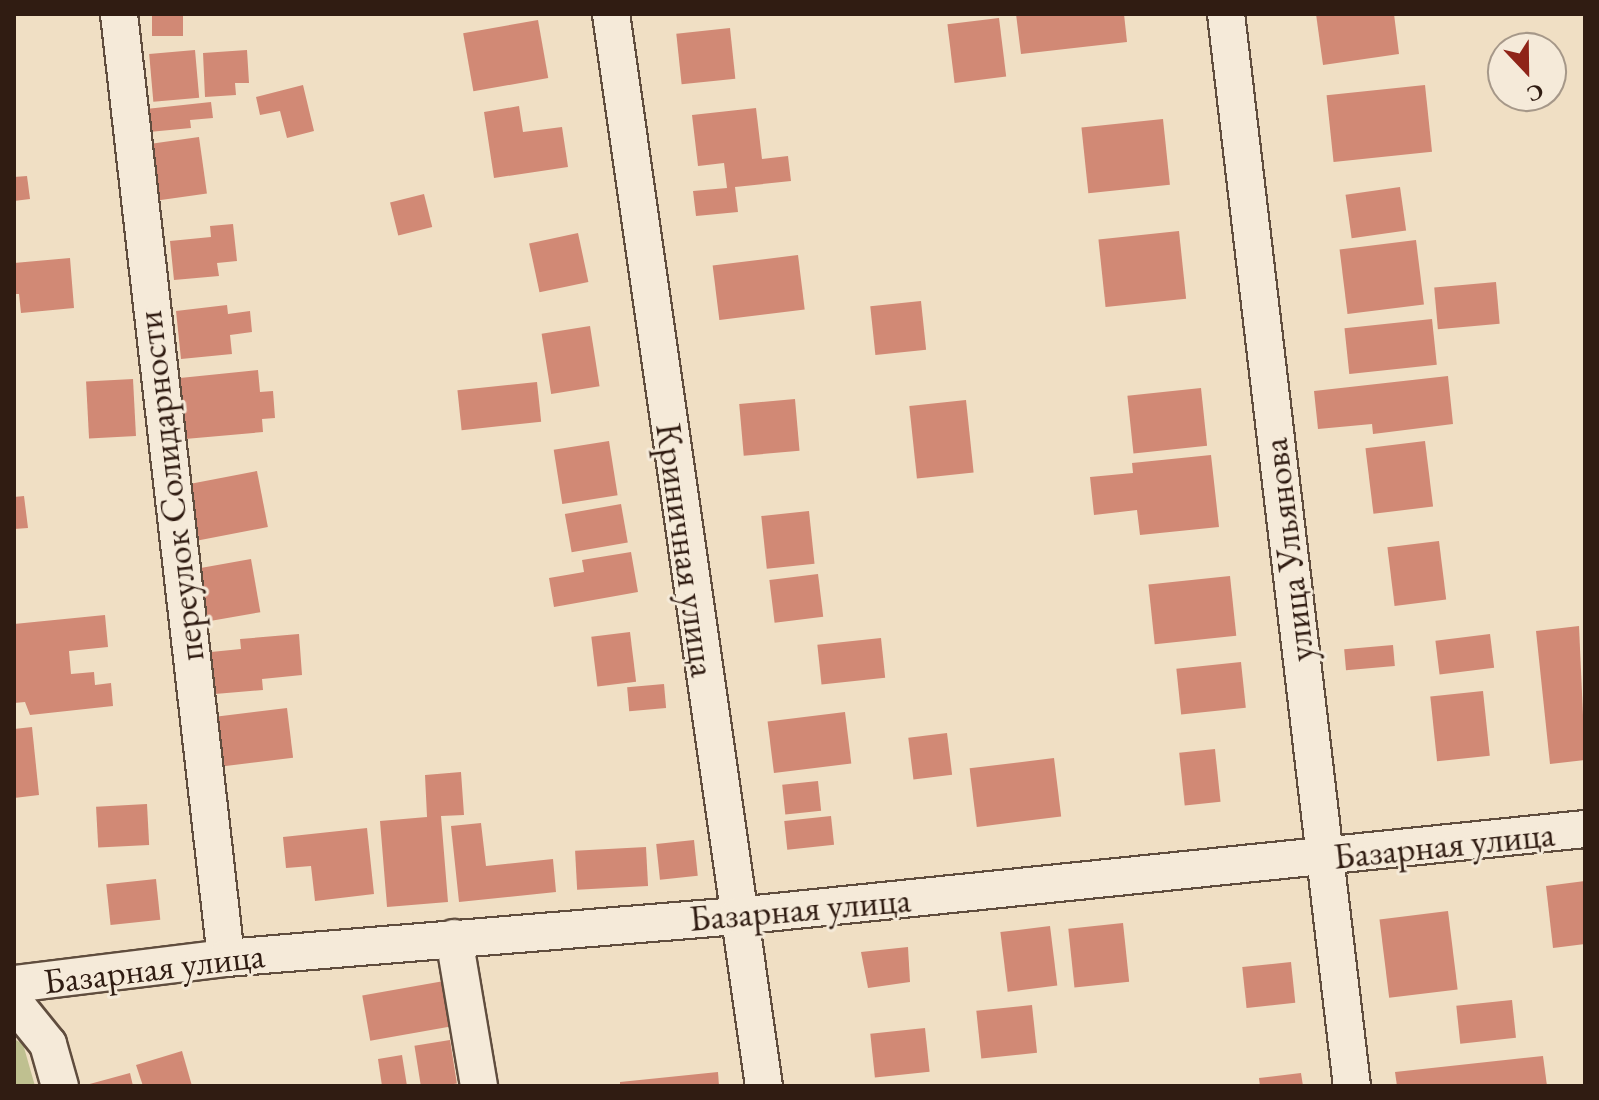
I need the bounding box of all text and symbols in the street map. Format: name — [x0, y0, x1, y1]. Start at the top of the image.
north arrow — [1487, 32, 1567, 112]
text: С — [1523, 76, 1548, 109]
street label: переулок Солидарности — [127, 308, 213, 664]
street label: Криничная улица — [647, 420, 725, 680]
street label: улица Ульянова — [1253, 436, 1323, 664]
street label: Базарная улица — [1331, 812, 1557, 878]
street label: Базарная улица — [687, 878, 913, 940]
street label: Базарная улица — [41, 933, 267, 1003]

